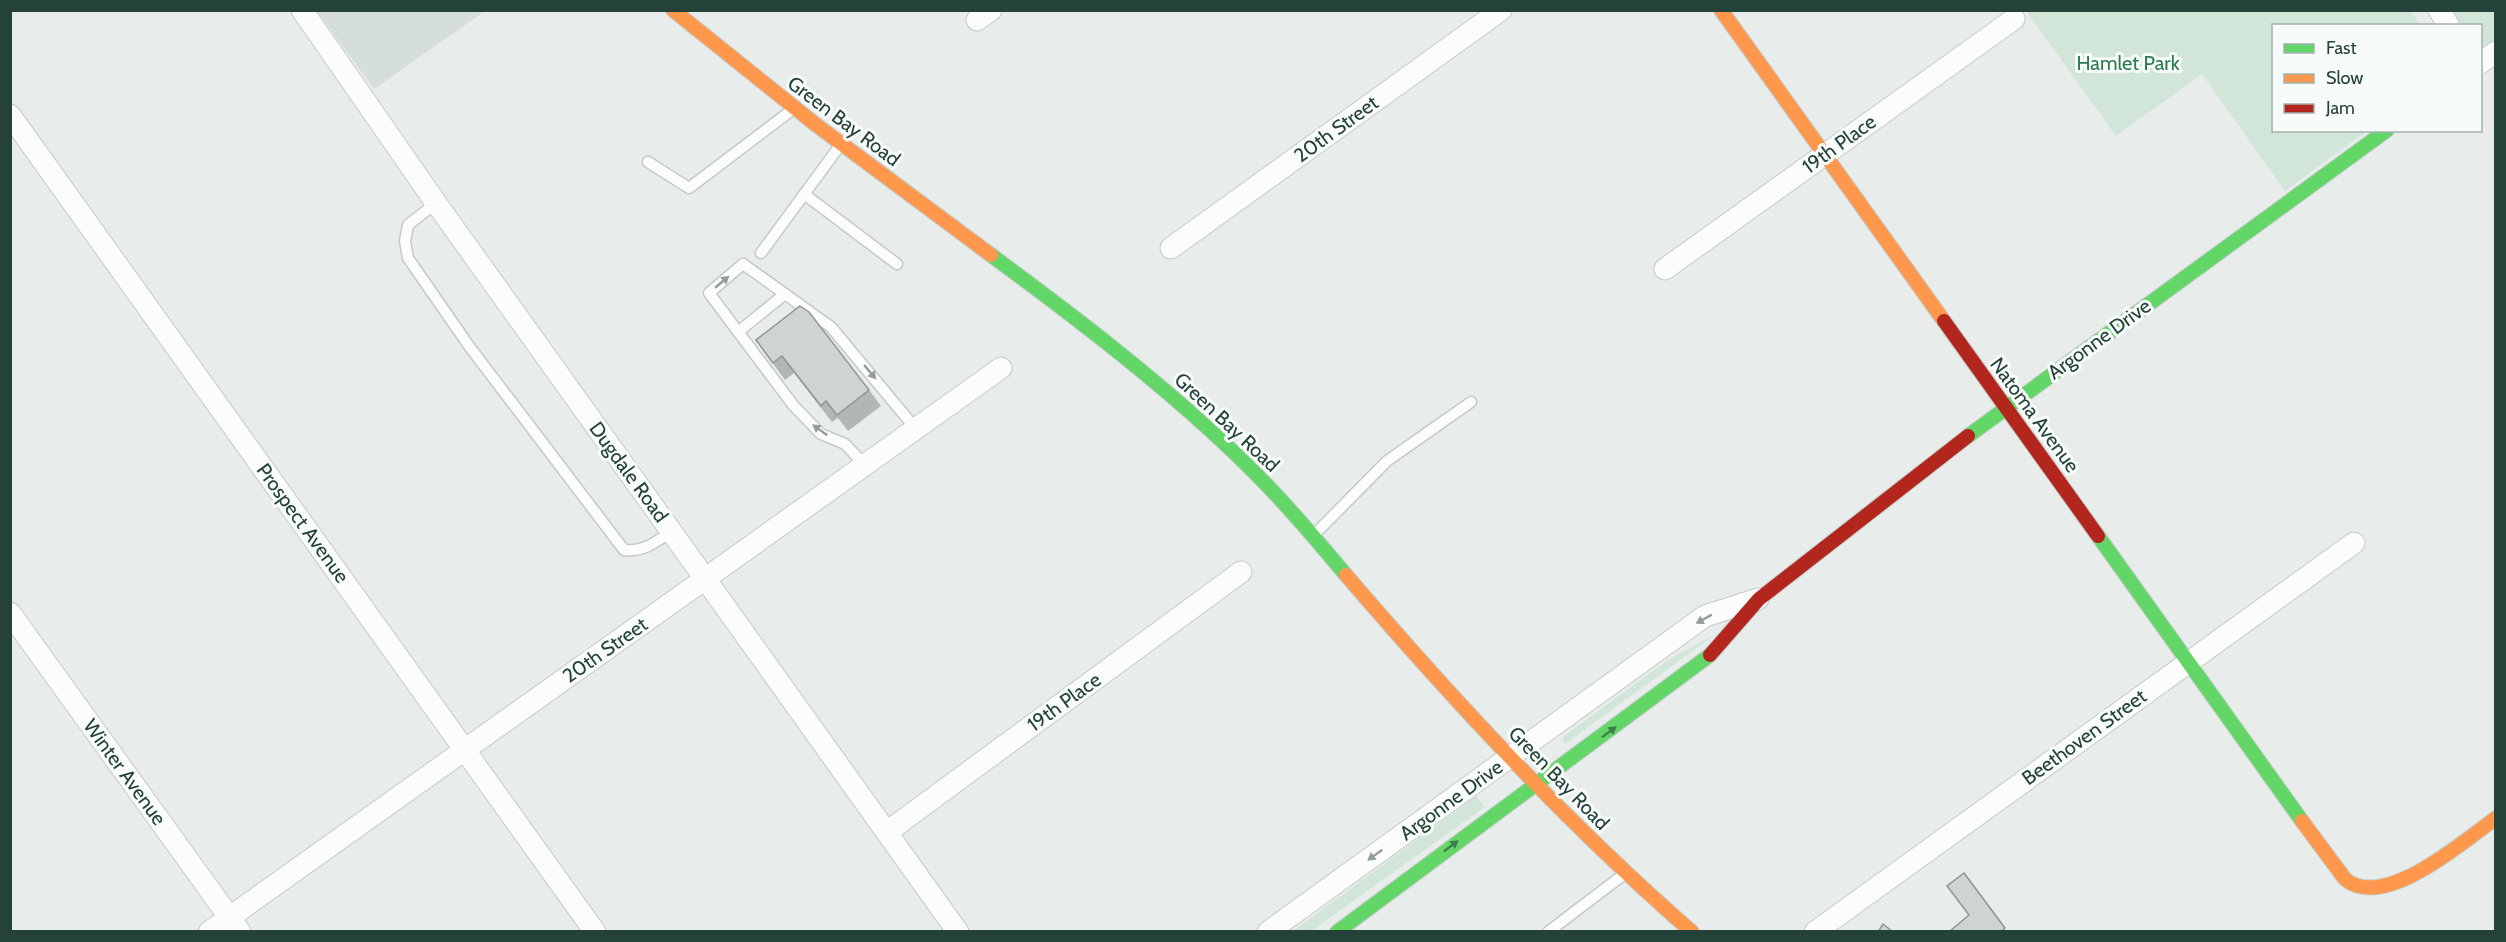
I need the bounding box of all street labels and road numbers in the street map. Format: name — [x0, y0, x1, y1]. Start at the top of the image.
street label: Green Bay Road — [783, 71, 905, 171]
street label: 20th Street — [1289, 90, 1383, 167]
street label: 19th Place — [1798, 109, 1880, 179]
street label: Argonne Drive — [2043, 294, 2155, 384]
street label: Natoma Avenue — [1985, 353, 2085, 477]
street label: Green Bay Road — [1170, 367, 1284, 477]
street label: Dugdale Road — [585, 417, 673, 527]
street label: Prospect Avenue — [252, 459, 354, 587]
street label: 20th Street — [558, 612, 652, 688]
street label: 19th Place — [1023, 667, 1105, 737]
street label: Beethoven Street — [2017, 684, 2151, 790]
street label: Winter Avenue — [78, 714, 172, 830]
street label: Green Bay Road — [1504, 721, 1614, 835]
street label: Argonne Drive — [1395, 755, 1507, 845]

